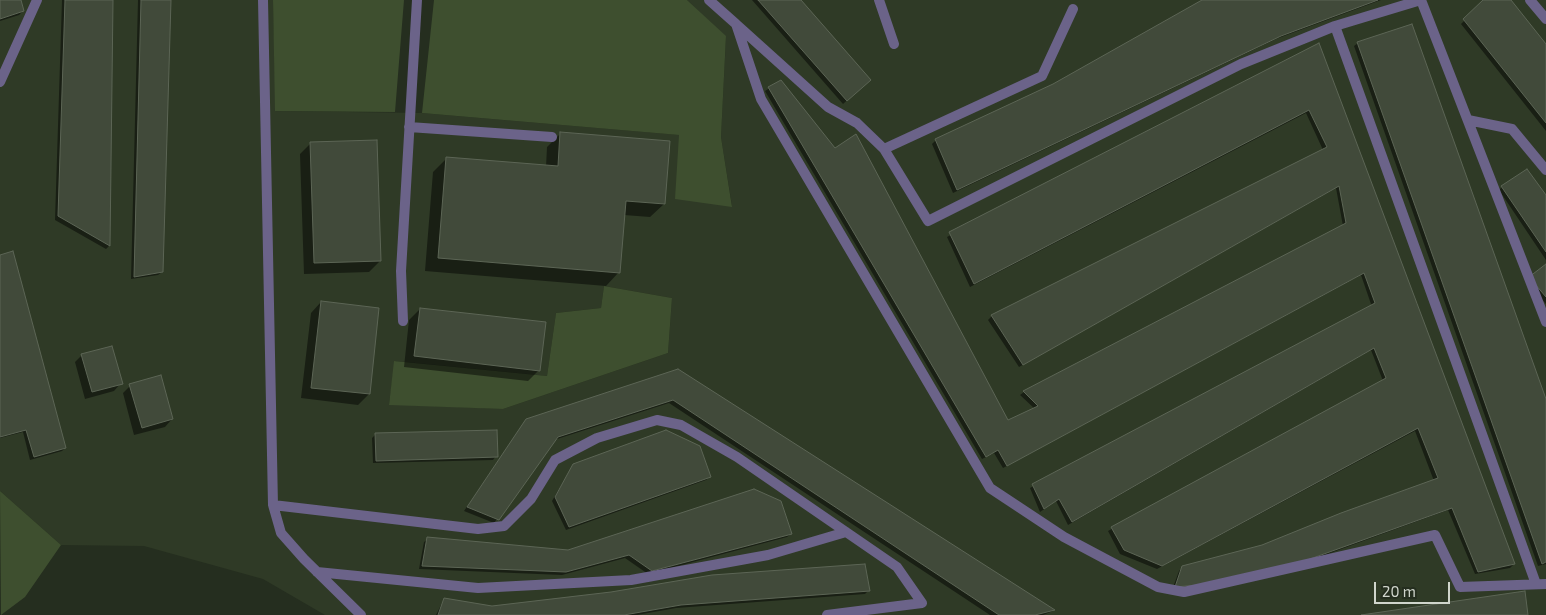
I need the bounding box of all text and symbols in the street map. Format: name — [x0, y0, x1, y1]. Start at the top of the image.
scale bar — [1376, 572, 1452, 604]
text: 20 m — [1382, 582, 1416, 600]

